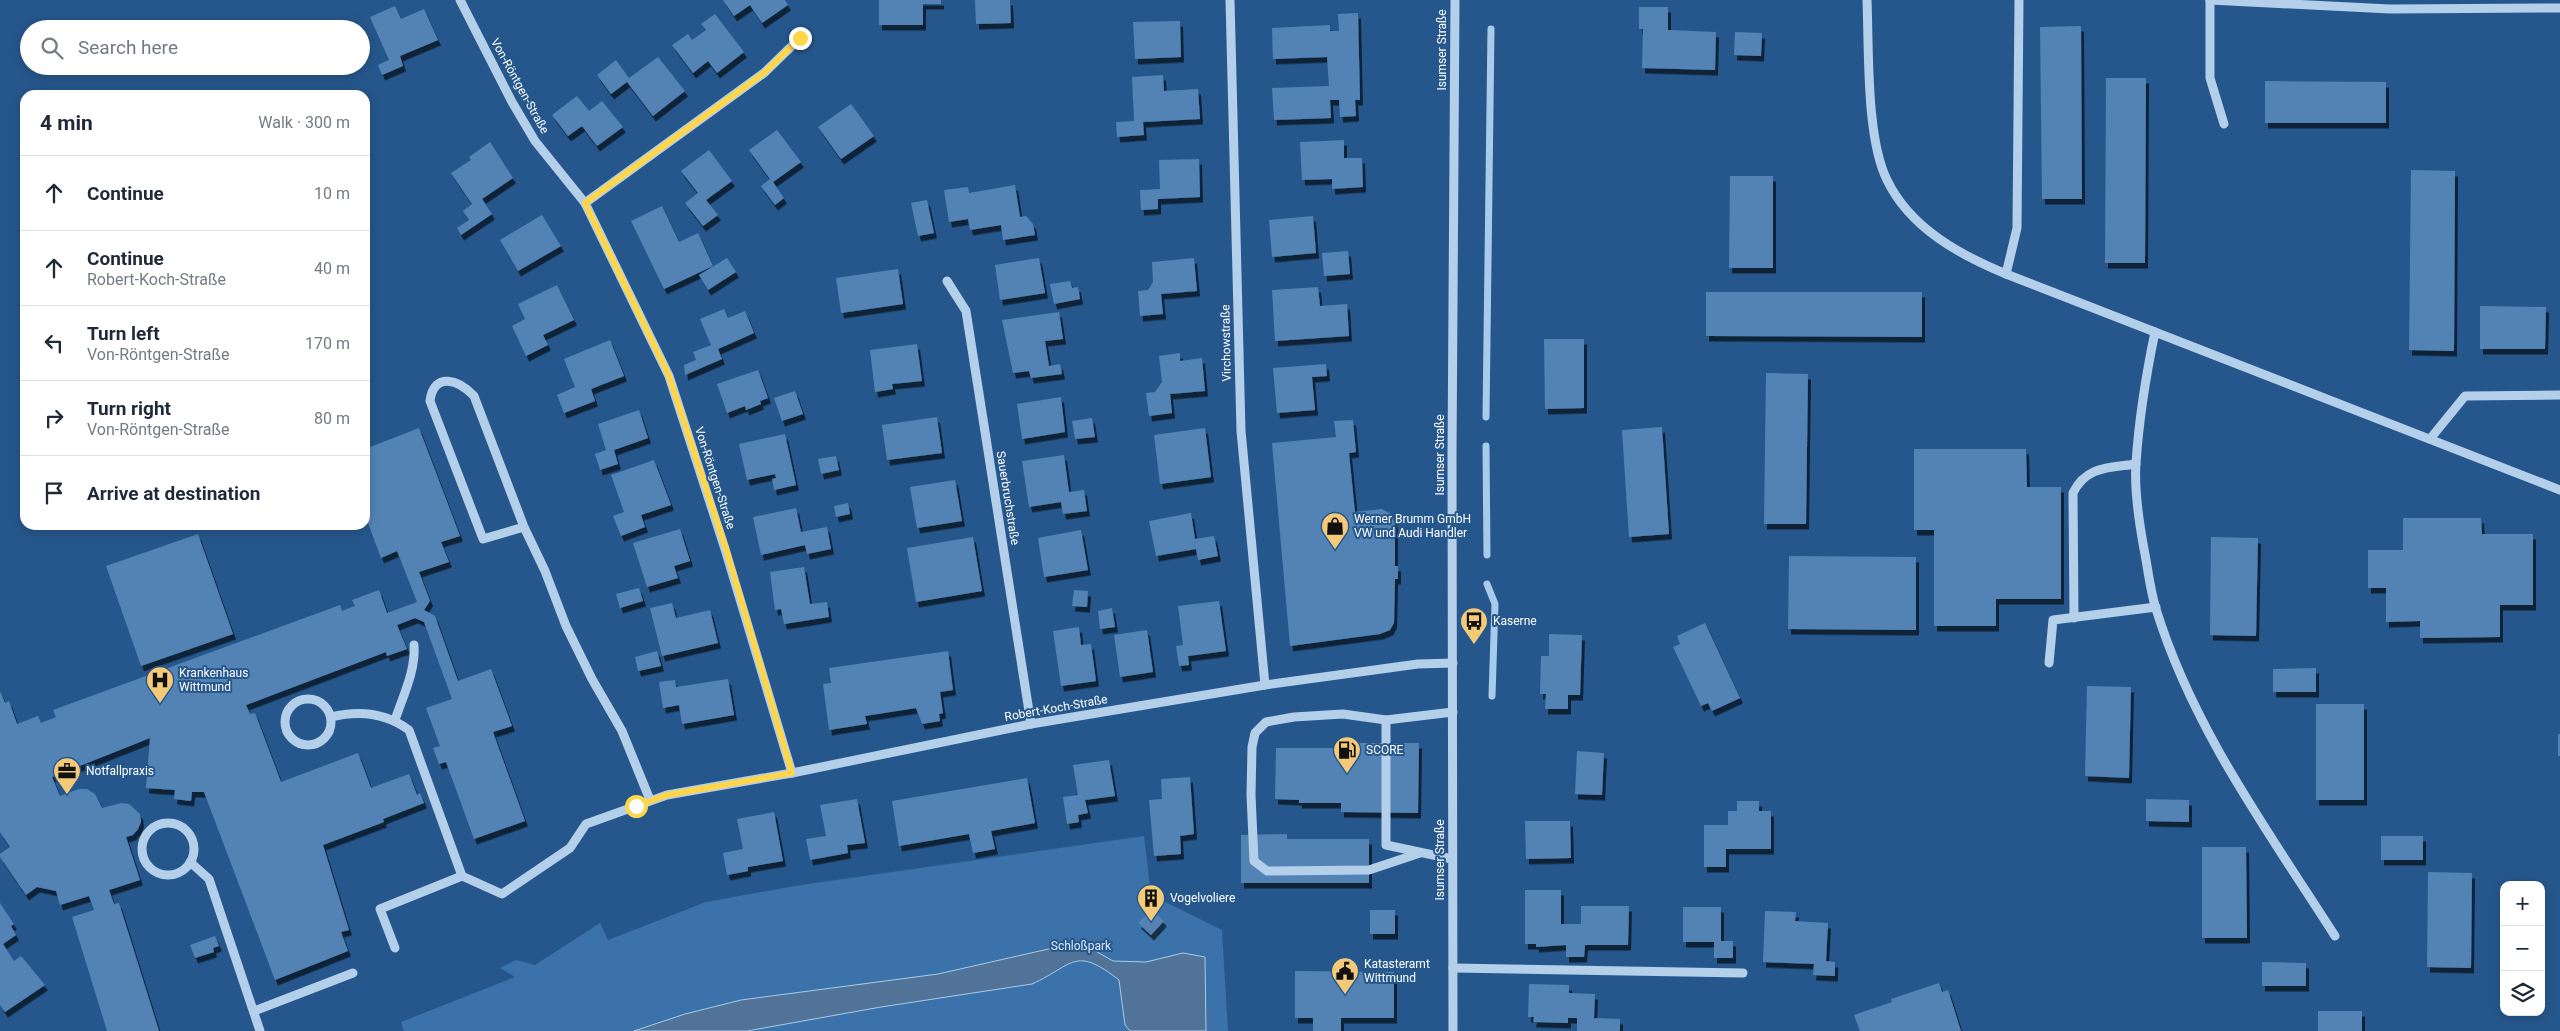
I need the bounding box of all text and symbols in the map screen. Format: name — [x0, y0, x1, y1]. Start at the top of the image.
street label: Isumser Straße — [1435, 9, 1449, 91]
search box — [20, 20, 370, 75]
route end — [789, 27, 812, 50]
icon: search — [38, 34, 66, 62]
text: Search here — [78, 36, 178, 59]
street label: Von-Röntgen-Straße — [488, 36, 552, 136]
text: 4 min — [40, 111, 93, 135]
text: Walk · 300 m — [258, 113, 350, 132]
icon: ahead — [40, 179, 68, 207]
text: Continue — [87, 182, 164, 205]
text: 10 m — [314, 184, 350, 203]
text: Continue — [87, 247, 164, 270]
icon: ahead — [40, 254, 68, 282]
text: 40 m — [314, 259, 350, 278]
text: Robert-Koch-Straße — [87, 270, 226, 289]
street label: Virchowstraße — [1218, 304, 1234, 382]
text: Turn left — [87, 322, 160, 345]
icon: left — [40, 329, 68, 357]
text: 170 m — [305, 334, 350, 353]
text: Von-Röntgen-Straße — [87, 345, 230, 364]
text: Turn right — [87, 397, 171, 420]
icon: right — [40, 404, 68, 432]
text: 80 m — [314, 409, 350, 428]
street label: Isumser Straße — [1433, 414, 1447, 496]
text: Von-Röntgen-Straße — [87, 420, 230, 439]
street label: Von-Röntgen-Straße — [692, 425, 738, 531]
street label: Sauerbruchstraße — [994, 450, 1022, 546]
icon: arrive — [40, 479, 68, 507]
text: Arrive at destination — [87, 482, 260, 505]
shop icon: Werner Brumm GmbH VW und Audi Handler — [1320, 511, 1350, 550]
place label: Werner Brumm GmbH VW und Audi Handler — [1354, 512, 1471, 540]
bus stop icon: Kaserne — [1459, 606, 1489, 645]
place label: Kaserne — [1493, 614, 1537, 628]
hospital icon: Krankenhaus Wittmund — [145, 665, 175, 704]
place label: Krankenhaus Wittmund — [179, 666, 248, 694]
street label: Robert-Koch-Straße — [1003, 692, 1109, 724]
fuel station icon: SCORE — [1332, 735, 1362, 774]
place label: SCORE — [1366, 743, 1404, 757]
office icon: Notfallpraxis — [52, 756, 82, 795]
place label: Notfallpraxis — [86, 764, 154, 778]
route start — [625, 795, 648, 818]
street label: Isumser Straße — [1433, 819, 1447, 901]
map controls — [2500, 881, 2545, 1016]
button: + — [2500, 881, 2545, 926]
building icon: Vogelvoliere — [1136, 883, 1166, 922]
place label: Vogelvoliere — [1170, 891, 1235, 905]
button: − — [2500, 926, 2545, 971]
park label: Schloßpark — [1051, 939, 1112, 953]
public building icon: Katasteramt Wittmund — [1330, 956, 1360, 995]
place label: Katasteramt Wittmund — [1364, 957, 1430, 985]
button: layers — [2500, 971, 2545, 1016]

